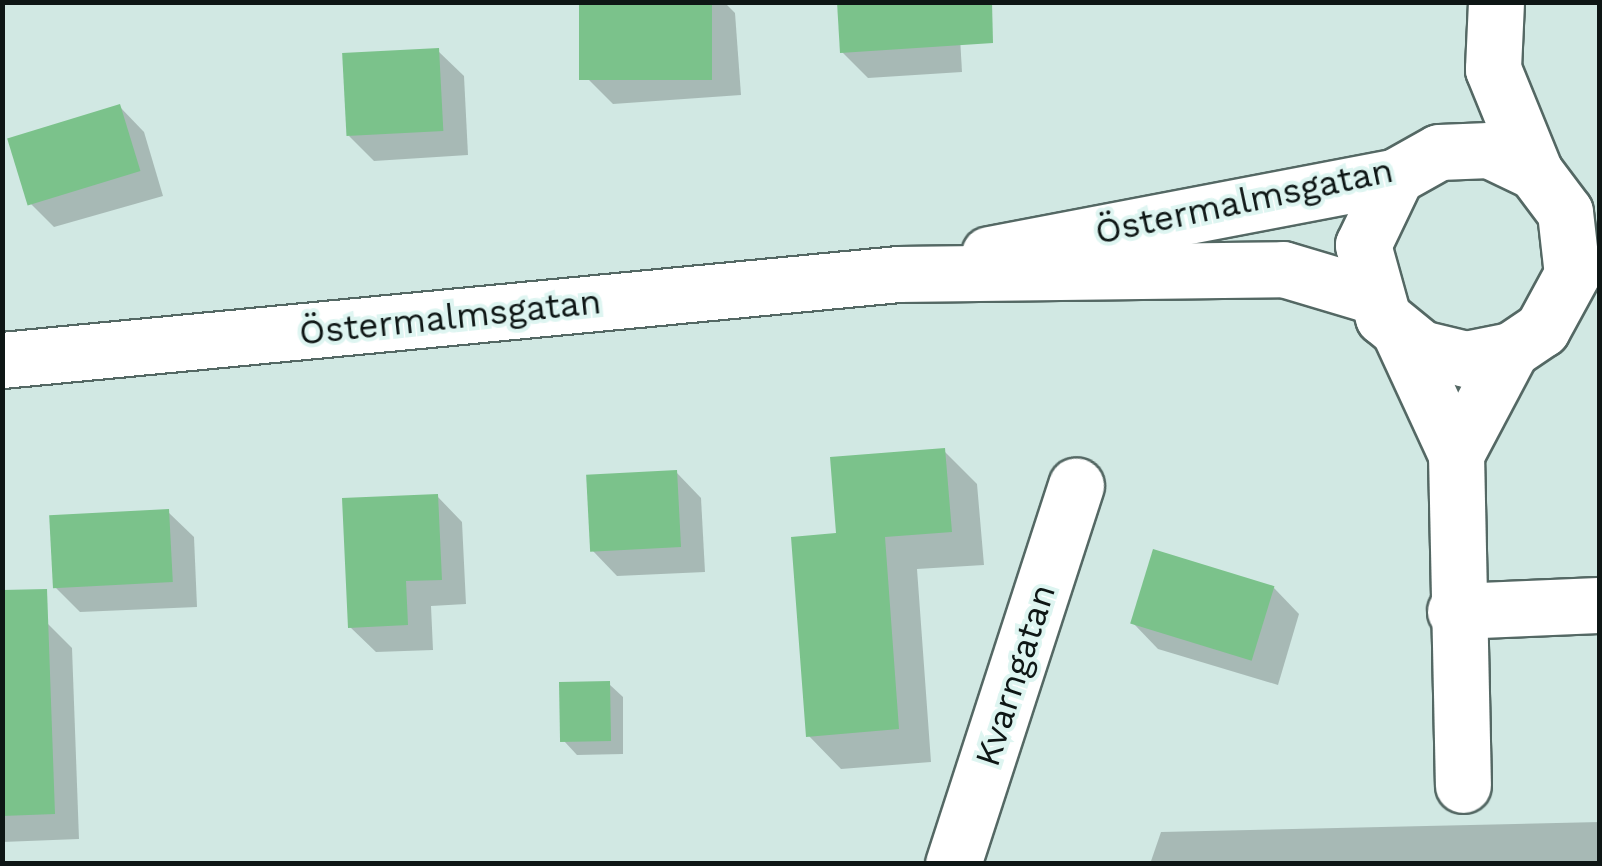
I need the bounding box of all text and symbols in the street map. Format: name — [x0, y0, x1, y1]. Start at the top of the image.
street label: Östermalmsgatan — [1091, 149, 1397, 253]
street label: Östermalmsgatan — [297, 280, 603, 354]
street label: Kvarngatan — [966, 579, 1064, 771]

